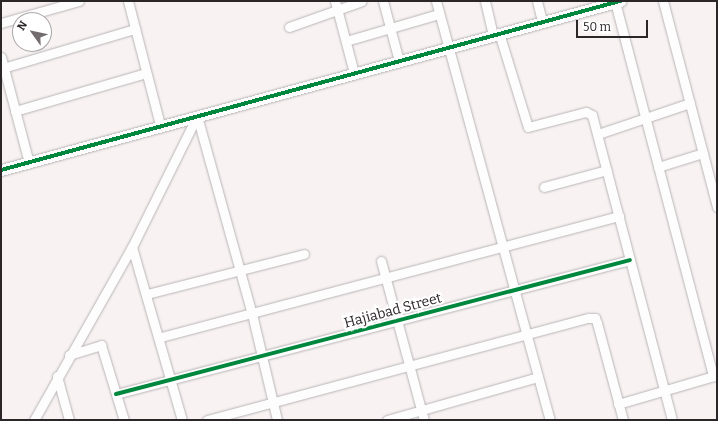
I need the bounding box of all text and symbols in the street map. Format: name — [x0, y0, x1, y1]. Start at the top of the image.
north arrow — [12, 12, 52, 52]
scale bar — [578, 12, 650, 38]
text: N — [15, 19, 30, 33]
text: 50 m — [583, 20, 611, 34]
street label: Hajiabad Street — [342, 290, 444, 332]

